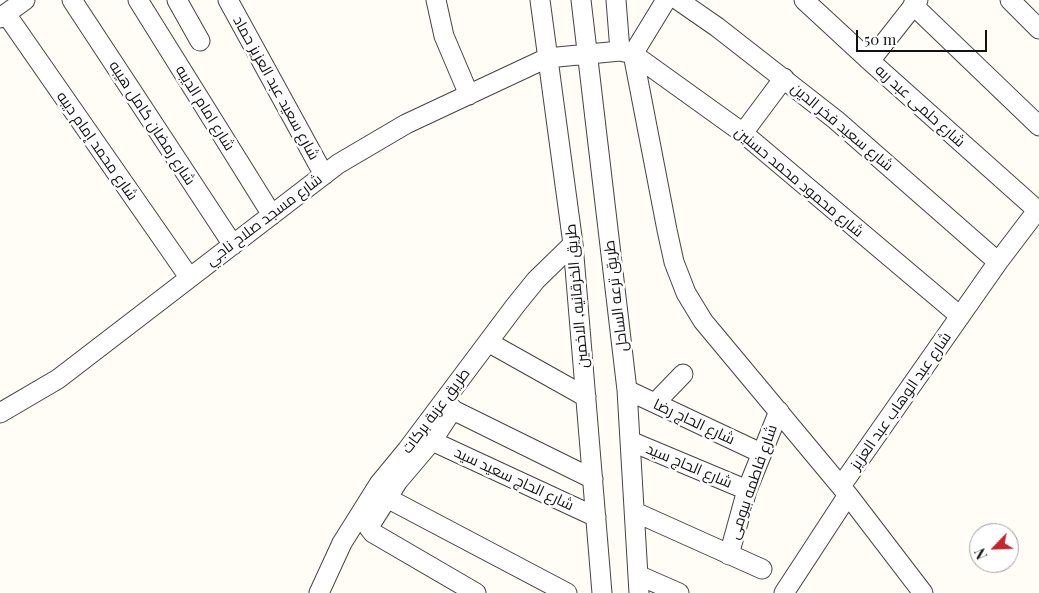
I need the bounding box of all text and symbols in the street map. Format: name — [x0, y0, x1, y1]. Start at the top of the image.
street label: شارع سعيد عبد العزيز حماد — [229, 13, 323, 163]
scale bar — [859, 20, 990, 52]
text: 50 m — [864, 29, 896, 49]
street label: شارع رمضان كامل هيبه — [105, 58, 199, 188]
street label: شارع حلمى عبد ربه — [871, 61, 969, 151]
street label: شارع امام الديبه — [172, 62, 238, 154]
street label: شارع سعيد فخر الدين — [787, 79, 897, 175]
street label: شارع محمد إمام ديبه — [53, 88, 141, 204]
street label: شارع محمود محمد حسنين — [731, 123, 867, 241]
street label: شارع مسجد صلاح ناجي — [202, 170, 326, 270]
street label: طريق الخرقانيه, الاخمين — [562, 223, 592, 369]
street label: طريق ترعه الساحل — [600, 239, 632, 353]
street label: شارع عبد الوهاب عبد العزيز — [847, 329, 955, 473]
street label: طريق عزبة بركات — [398, 365, 474, 457]
street label: شارع الحاج رضا — [651, 395, 737, 449]
street label: شارع فاطمه بيومى — [725, 422, 781, 542]
street label: شارع الحاج سيد — [643, 440, 735, 492]
street label: شارع الحاج سعيد سيد — [451, 443, 577, 515]
north arrow — [969, 523, 1019, 573]
text: N — [970, 545, 991, 562]

